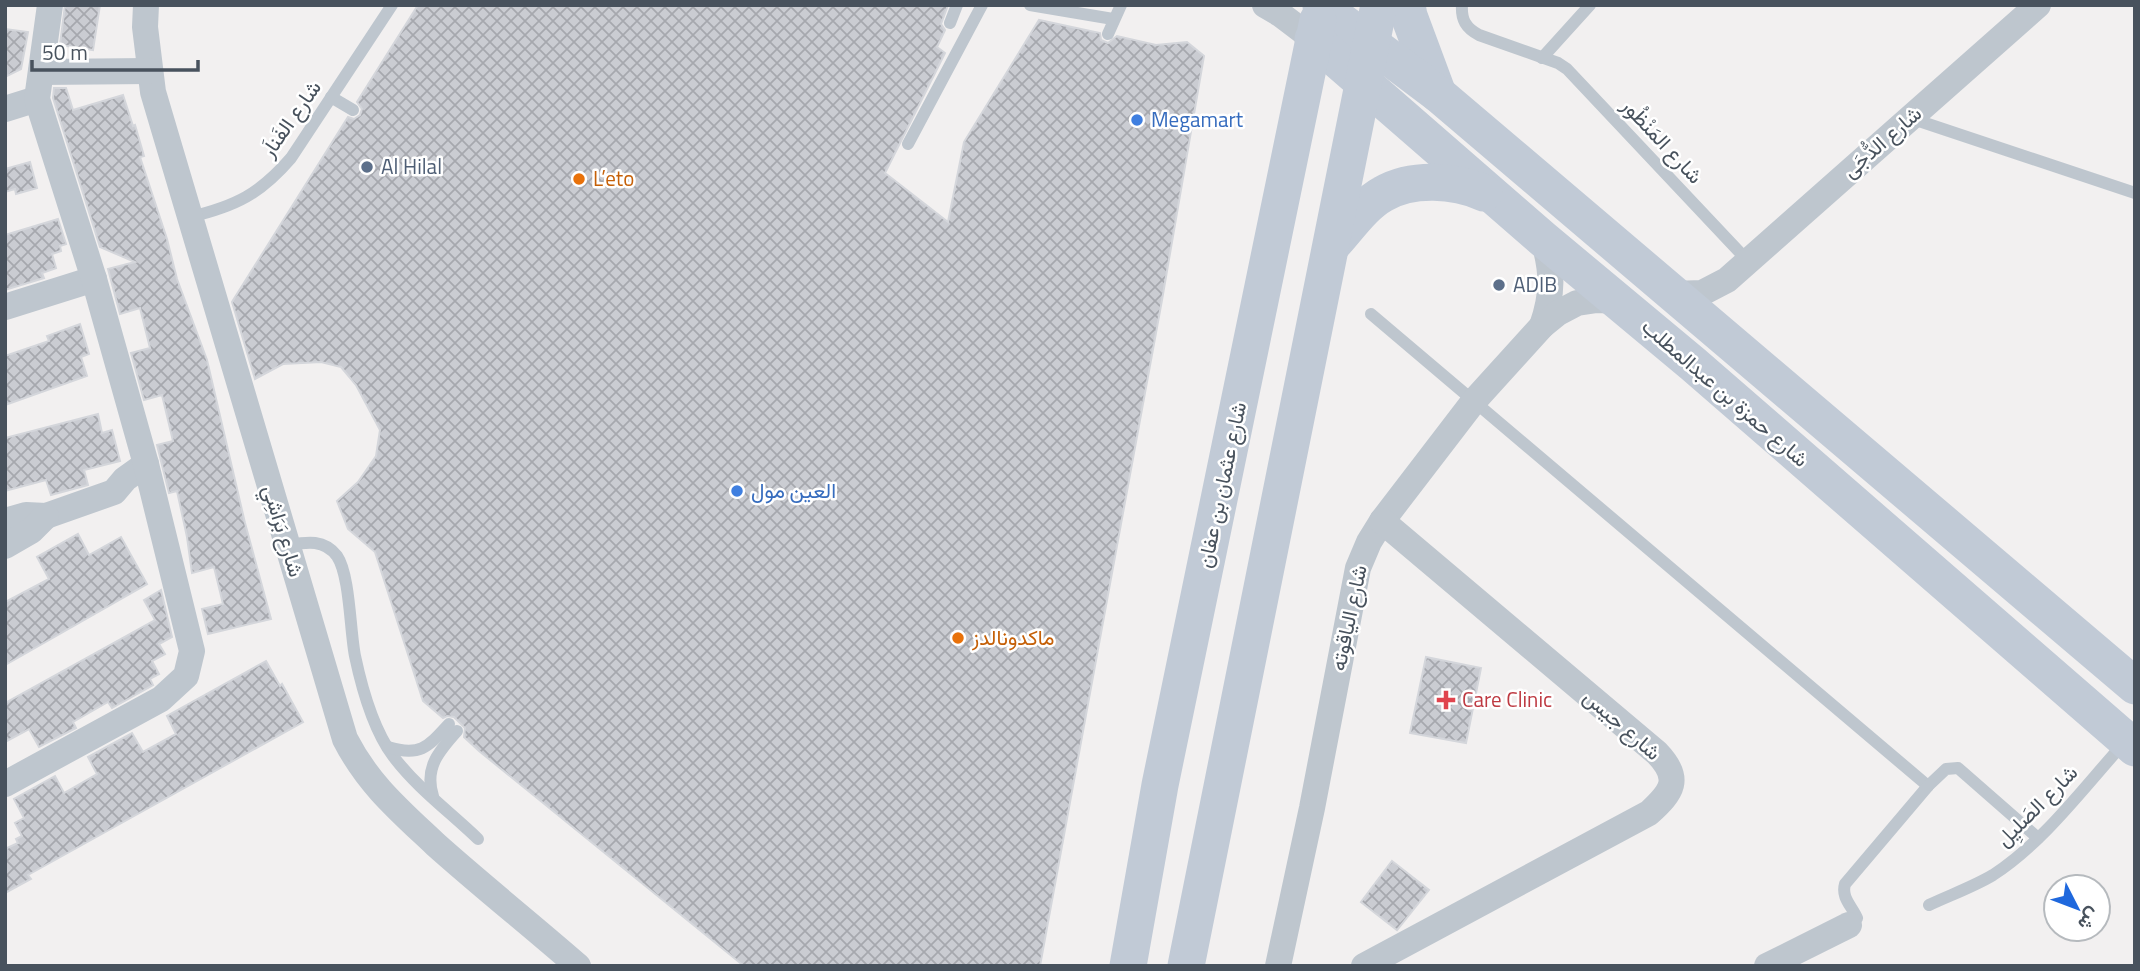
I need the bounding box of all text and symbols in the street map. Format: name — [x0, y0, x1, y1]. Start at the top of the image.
scale bar — [32, 28, 198, 72]
text: 50 m — [42, 36, 88, 68]
street label: شارع الفَناَر — [251, 73, 329, 164]
street label: شارع المَنْظُور — [1614, 89, 1711, 191]
street label: شارع الدُّجَى — [1834, 97, 1928, 185]
place label: Megamart — [1151, 103, 1244, 135]
marker: Megamart — [1129, 112, 1145, 128]
place label: Al Hilal — [381, 150, 442, 182]
marker: Al Hilal — [359, 159, 375, 175]
place label: L’eto — [593, 162, 634, 194]
marker: L’eto — [571, 171, 587, 187]
place label: ADIB — [1513, 268, 1557, 300]
marker: ADIB — [1491, 277, 1507, 293]
street label: شارع حمزة بن عبدالمطلب — [1635, 310, 1816, 474]
street label: شارع عثمان بن عفان — [1188, 399, 1254, 571]
place label: العين مول — [751, 474, 836, 506]
street label: شارع بَرَاشِي — [253, 481, 313, 581]
marker: العين مول — [729, 483, 745, 499]
street label: شارع الياقوته — [1321, 562, 1375, 674]
place label: ماكدونالدز — [971, 621, 1054, 653]
marker: ماكدونالدز — [950, 630, 966, 646]
street label: شارع جيس — [1576, 681, 1669, 767]
place label: Care Clinic — [1462, 683, 1552, 715]
marker: Care Clinic — [1436, 690, 1456, 710]
street label: شارع الصَليِل — [1988, 757, 2086, 855]
north arrow — [2042, 873, 2112, 943]
text: ش — [2071, 902, 2108, 938]

